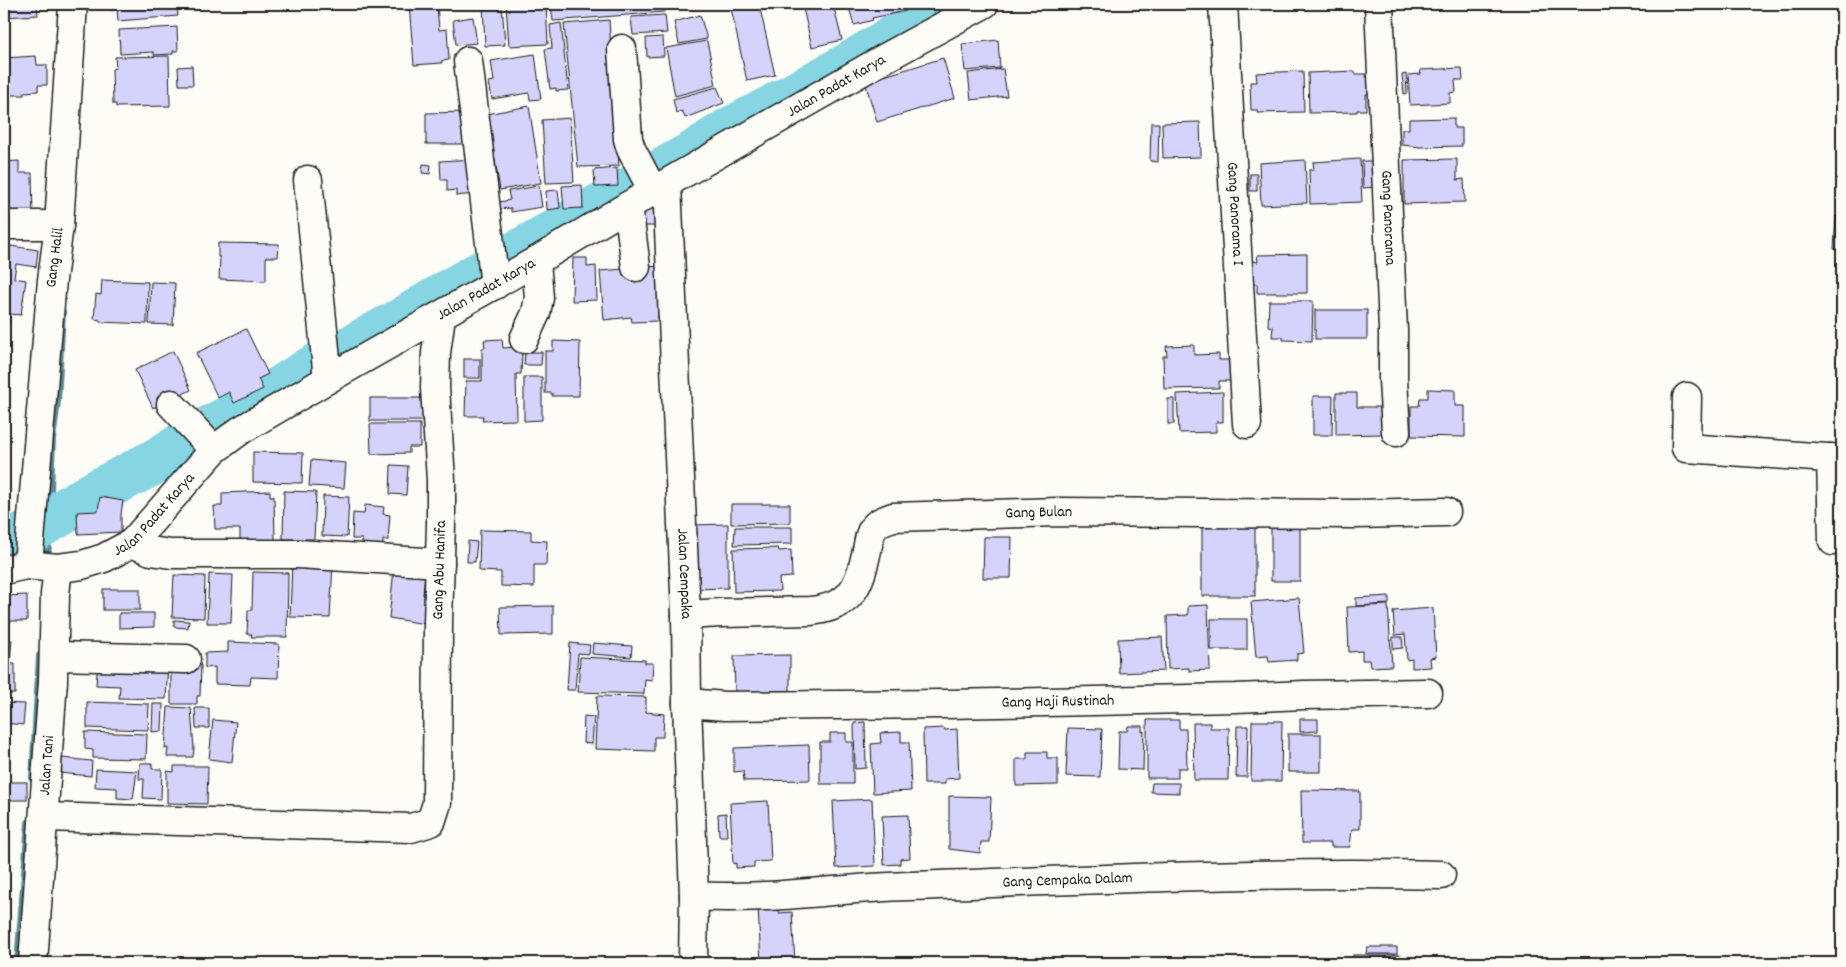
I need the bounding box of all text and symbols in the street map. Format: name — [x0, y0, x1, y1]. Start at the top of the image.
street label: Jalan Padat Karya — [783, 48, 890, 123]
street label: Gang Panorama I — [1221, 161, 1249, 266]
street label: Gang Panorama — [1375, 170, 1402, 266]
street label: Gang Halil — [40, 226, 70, 288]
street label: Jalan Padat Karya — [433, 252, 540, 326]
street label: Jalan Padat Karya — [109, 467, 201, 562]
street label: Gang Bulan — [1005, 500, 1072, 525]
street label: Gang Abu Hanifa — [427, 520, 453, 620]
street label: Jalan Cempaka — [671, 528, 698, 620]
street label: Gang Haji Rustinah — [1001, 689, 1114, 714]
street label: Jalan Tani — [33, 735, 61, 796]
street label: Gang Cempaka Dalam — [1002, 867, 1133, 894]

